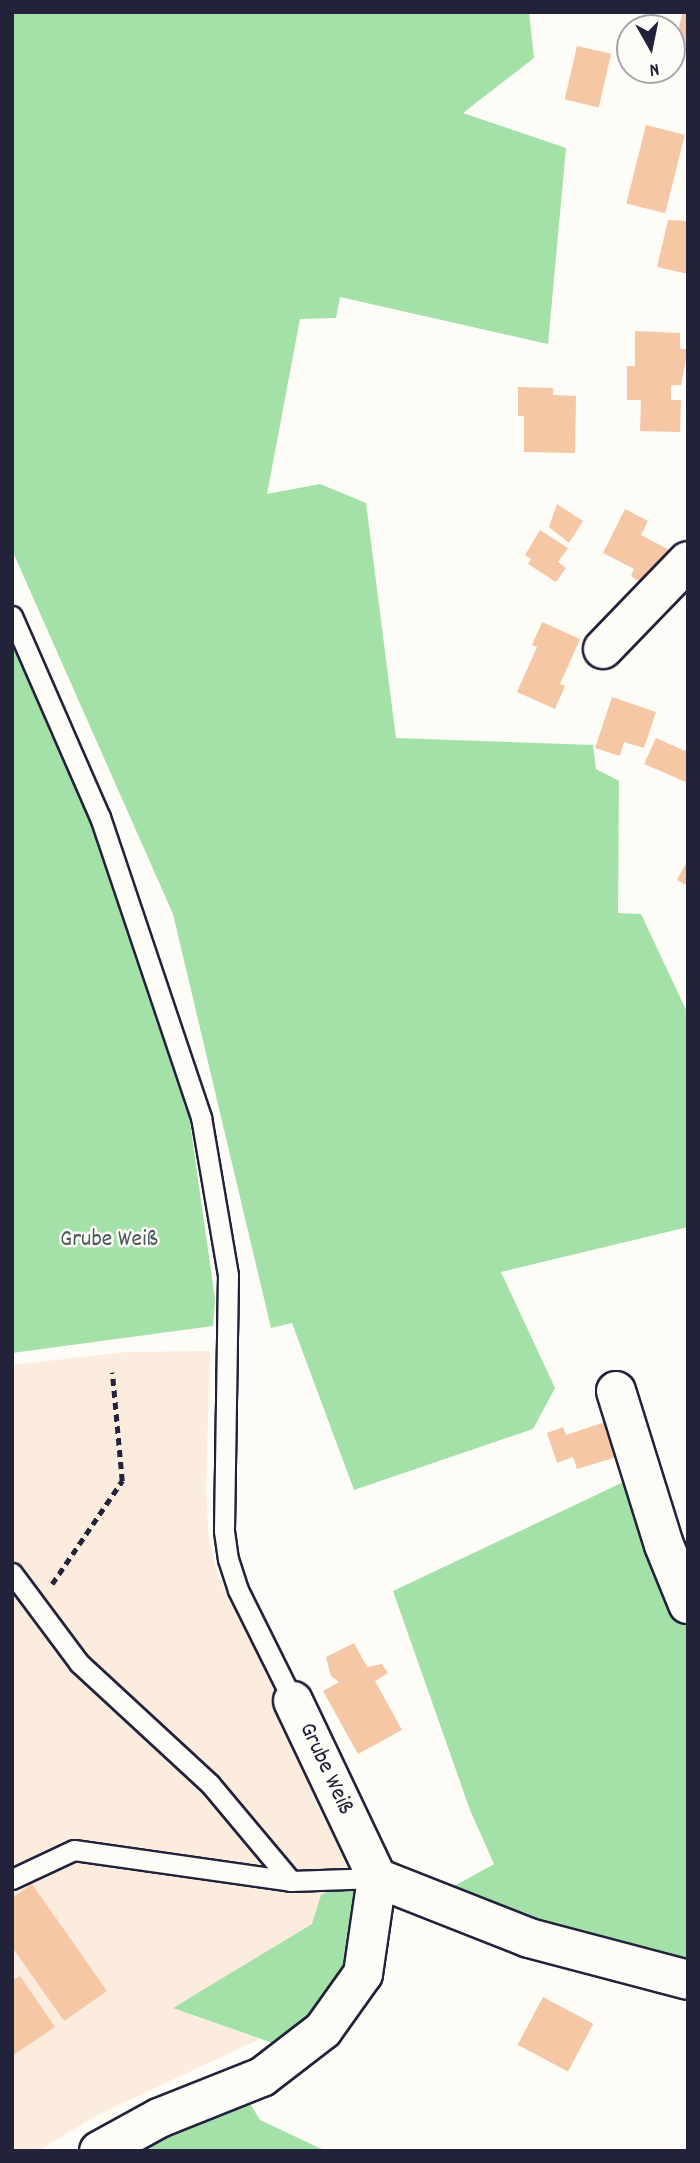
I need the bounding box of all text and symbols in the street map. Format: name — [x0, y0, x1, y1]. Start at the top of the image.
north arrow — [616, 14, 686, 84]
text: N — [647, 54, 661, 82]
park label: Grube Weiß — [60, 1227, 158, 1255]
street label: Grube Weiß — [291, 1719, 359, 1819]

